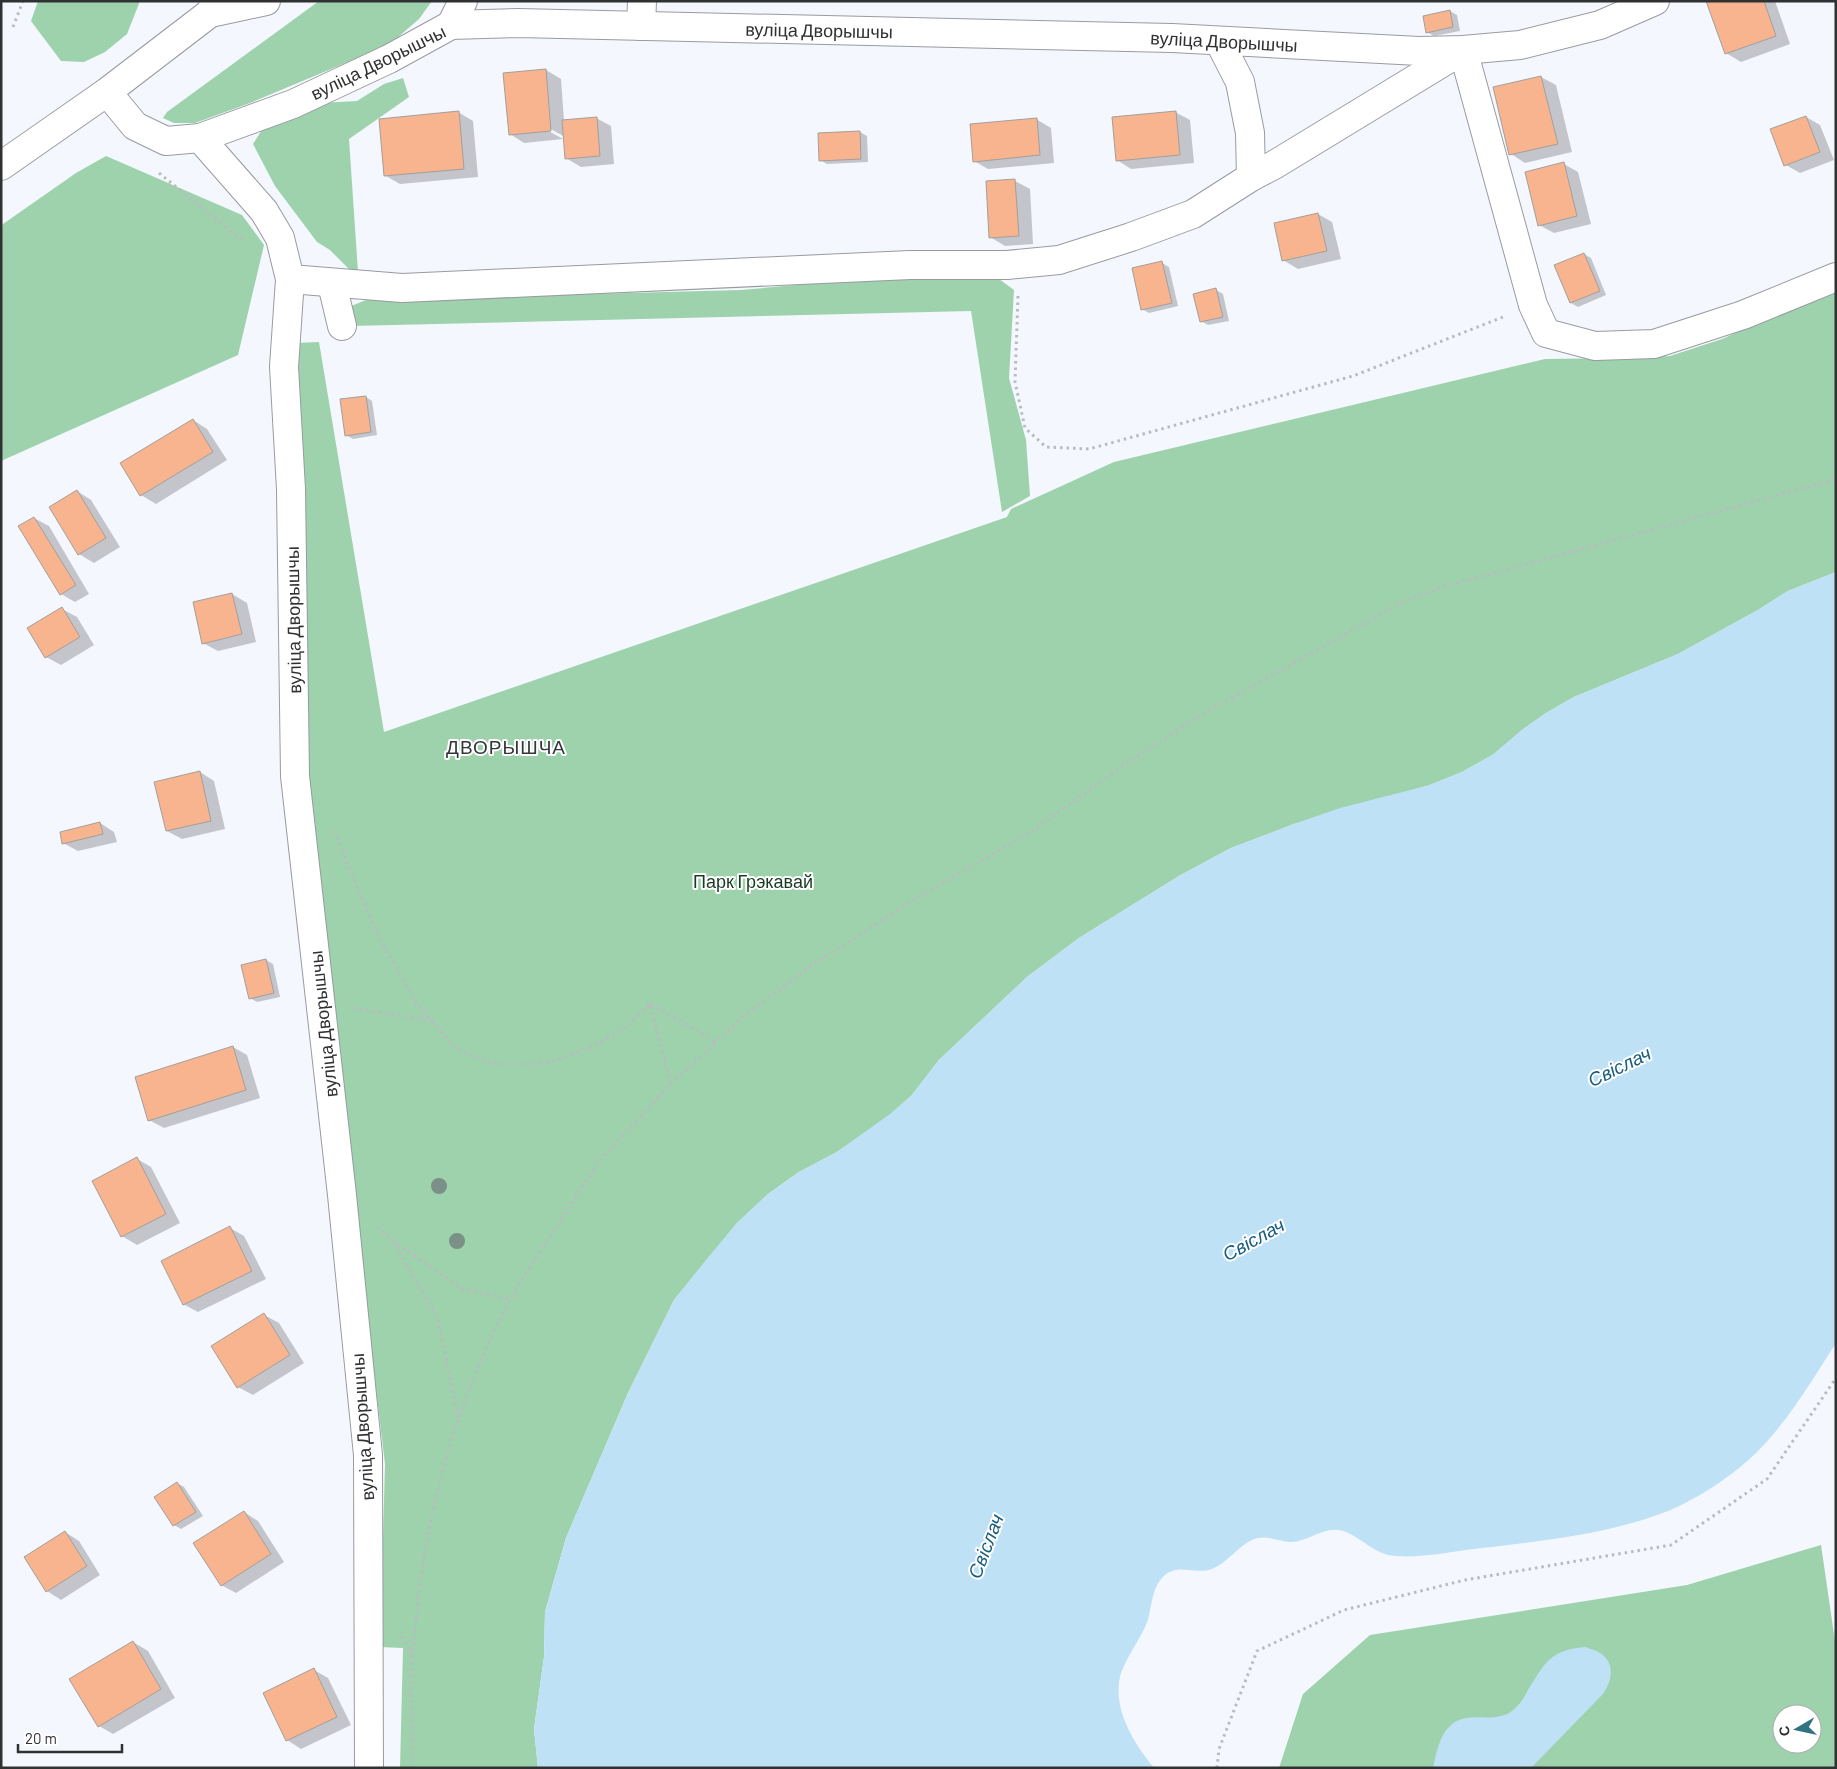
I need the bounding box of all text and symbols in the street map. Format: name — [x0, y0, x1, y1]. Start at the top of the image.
street label: вуліца Дворышчы — [745, 18, 893, 42]
street label: вуліца Дворышчы — [307, 20, 449, 104]
street label: вуліца Дворышчы — [1150, 26, 1298, 56]
street label: вуліца Дворышчы — [281, 546, 305, 694]
district label: ДВОРЫШЧА — [446, 735, 566, 758]
park label: Парк Грэкавай — [693, 870, 813, 892]
street label: вуліца Дворышчы — [304, 950, 342, 1098]
water label: Свіслач — [1584, 1041, 1654, 1091]
water label: Свіслач — [1218, 1213, 1288, 1265]
street label: вуліца Дворышчы — [346, 1353, 378, 1501]
water label: Свіслач — [962, 1510, 1008, 1581]
north arrow — [1772, 1704, 1822, 1754]
scale bar — [18, 1722, 121, 1754]
text: С — [1774, 1725, 1793, 1737]
text: 20 m — [25, 1729, 57, 1747]

